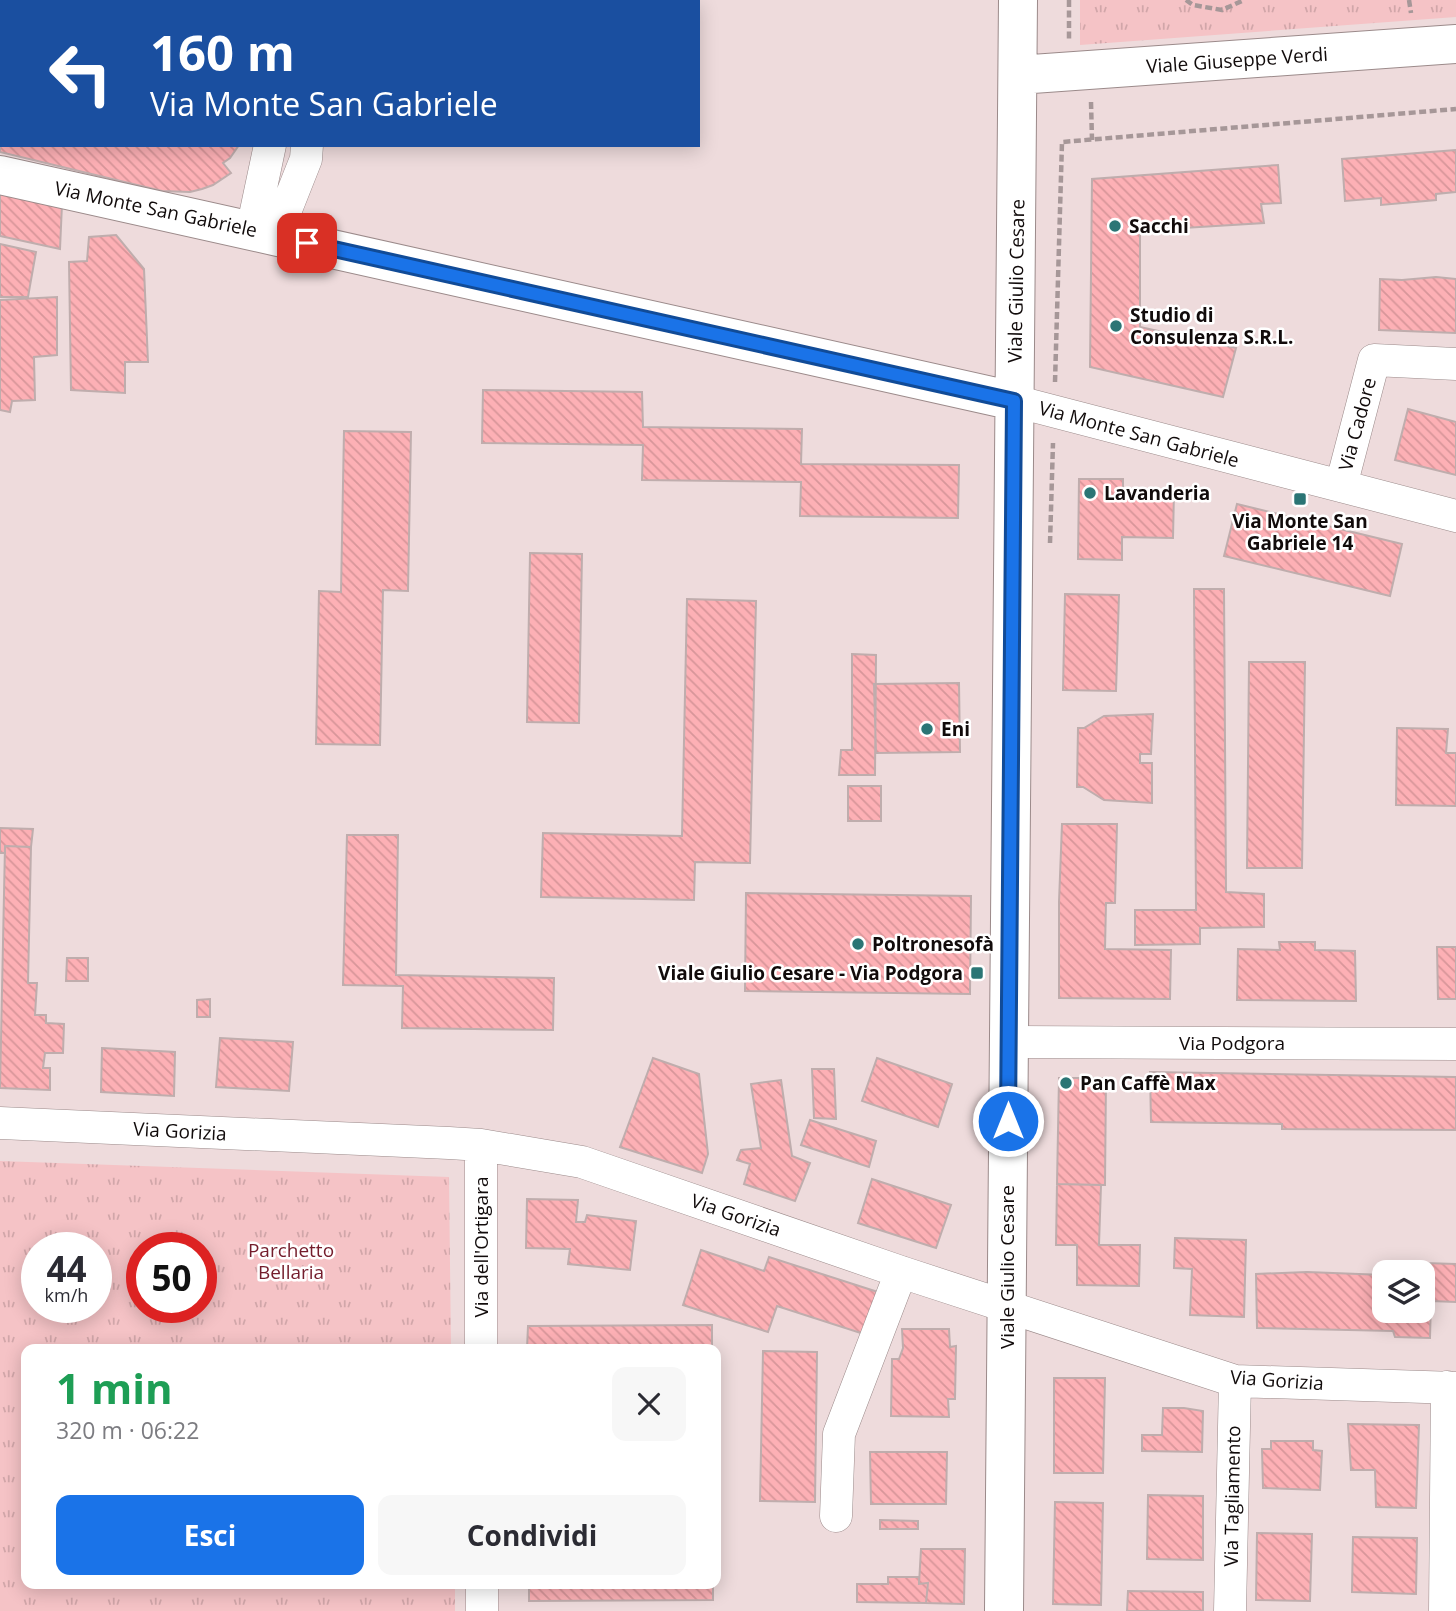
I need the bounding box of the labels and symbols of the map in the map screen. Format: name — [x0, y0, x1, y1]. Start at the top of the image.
street label: Viale Giuseppe Verdi — [1145, 41, 1329, 79]
street label: Via Monte San Gabriele — [52, 175, 260, 243]
street label: Viale Giulio Cesare — [1002, 199, 1030, 363]
pin — [277, 213, 337, 273]
place label: Sacchi — [1129, 213, 1189, 239]
marker: Sacchi — [1107, 218, 1123, 234]
place label: Studio di Consulenza S.R.L. — [1130, 302, 1293, 350]
marker: Studio di Consulenza S.R.L. — [1108, 318, 1124, 334]
street label: Via Cadore — [1332, 374, 1382, 474]
street label: Via Monte San Gabriele — [1036, 395, 1242, 473]
place label: Lavanderia — [1104, 480, 1210, 506]
marker: Lavanderia — [1082, 485, 1098, 501]
marker: Via Monte San Gabriele 14 — [1292, 491, 1308, 507]
place label: Via Monte San Gabriele 14 — [1232, 508, 1368, 556]
place label: Eni — [941, 716, 970, 742]
marker: Eni — [919, 721, 935, 737]
place label: Poltronesofà — [872, 931, 994, 957]
marker: Poltronesofà — [850, 936, 866, 952]
place label: Viale Giulio Cesare - Via Podgora — [658, 960, 963, 986]
marker: Viale Giulio Cesare - Via Podgora — [969, 965, 985, 981]
street label: Via Podgora — [1179, 1030, 1285, 1056]
place label: Pan Caffè Max — [1080, 1070, 1216, 1096]
marker: Pan Caffè Max — [1058, 1075, 1074, 1091]
position arrow — [971, 1084, 1045, 1158]
street label: Via Gorizia — [133, 1116, 227, 1146]
street label: Via dell'Ortigara — [468, 1177, 494, 1317]
street label: Viale Giulio Cesare — [994, 1185, 1020, 1349]
street label: Via Gorizia — [687, 1187, 785, 1243]
speed limit sign: 50 — [126, 1232, 217, 1323]
park label: Parchetto Bellaria — [248, 1237, 334, 1285]
street label: Via Gorizia — [1229, 1364, 1325, 1396]
street label: Via Tagliamento — [1218, 1425, 1246, 1567]

